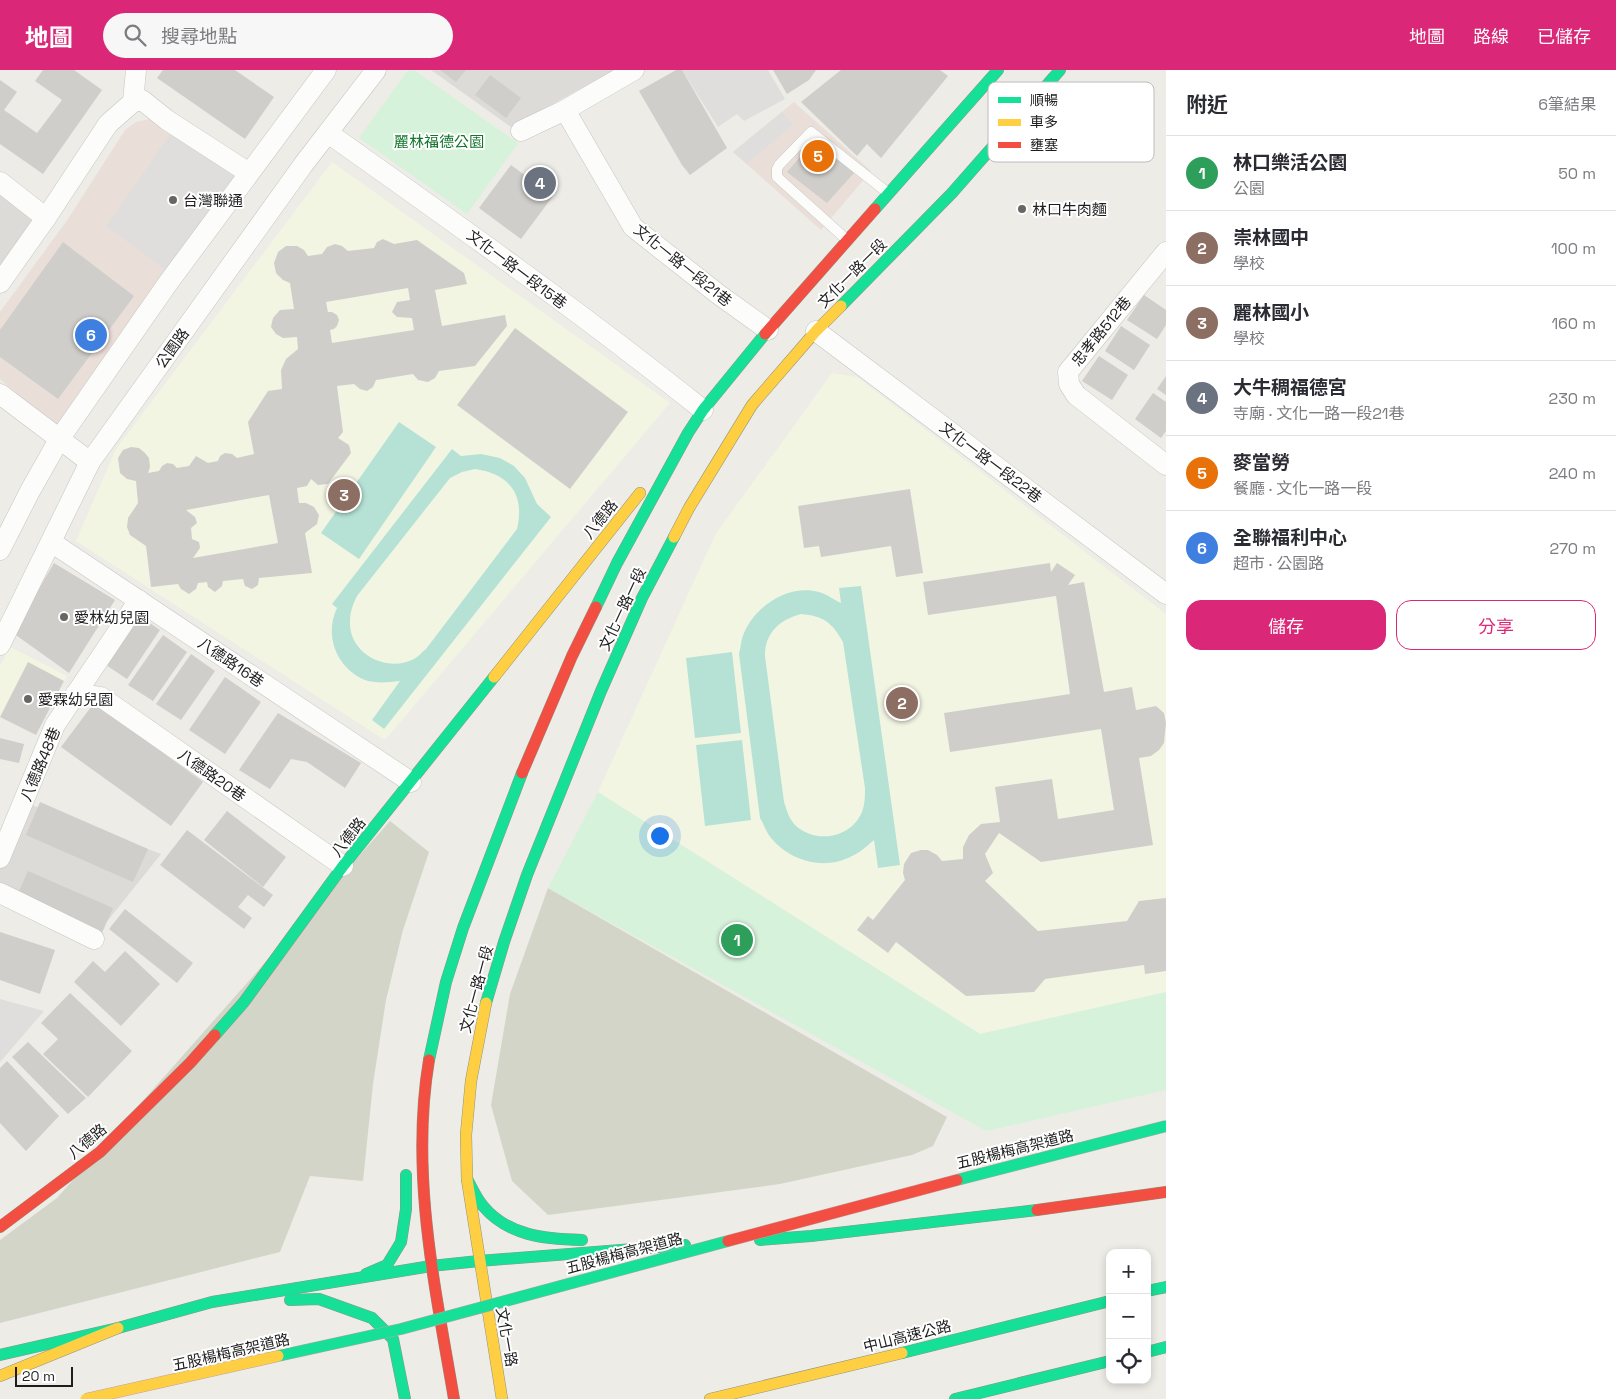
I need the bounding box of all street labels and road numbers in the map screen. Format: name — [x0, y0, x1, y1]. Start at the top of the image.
street label: 文化一路一段21巷 — [630, 220, 736, 310]
street label: 文化一路一段15巷 — [463, 225, 571, 313]
street label: 文化一路一段 — [813, 234, 891, 312]
street label: 忠孝路512巷 — [1067, 292, 1135, 370]
street label: 公園路 — [151, 324, 193, 372]
street label: 文化一路一段22巷 — [936, 417, 1046, 507]
street label: 八德路 — [578, 496, 622, 542]
street label: 文化一路一段 — [594, 564, 650, 654]
street label: 八德路16巷 — [194, 633, 268, 691]
street label: 八德路48巷 — [16, 724, 64, 804]
street label: 八德路20巷 — [174, 745, 250, 805]
street label: 八德路 — [327, 813, 369, 861]
street label: 文化一路一段 — [455, 943, 497, 1035]
street label: 八德路 — [64, 1119, 110, 1163]
street label: 五股楊梅高架道路 — [954, 1125, 1076, 1173]
street label: 五股楊梅高架道路 — [564, 1228, 684, 1278]
street label: 文化一路 — [492, 1306, 522, 1368]
street label: 中山高速公路 — [861, 1316, 953, 1356]
street label: 五股楊梅高架道路 — [170, 1329, 292, 1375]

